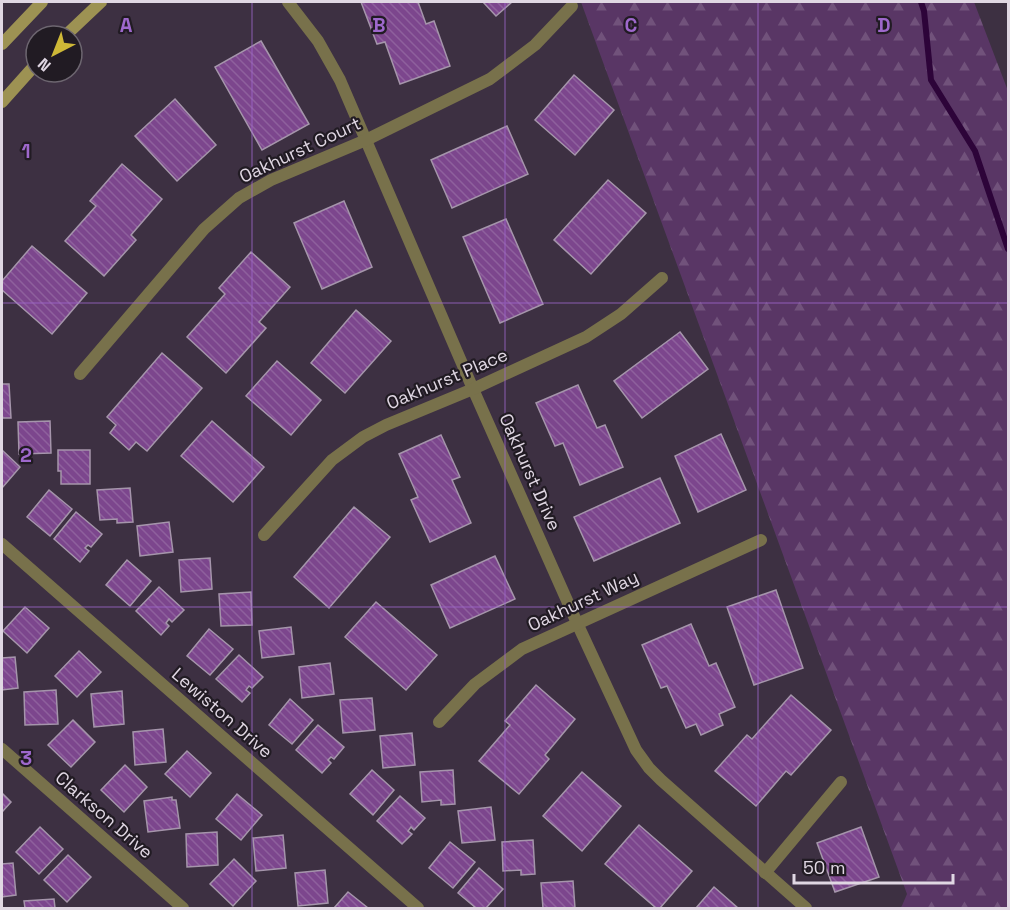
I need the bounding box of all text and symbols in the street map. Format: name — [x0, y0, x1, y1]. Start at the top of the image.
text: A — [120, 12, 133, 38]
text: B — [372, 12, 386, 38]
text: C — [625, 12, 638, 38]
text: D — [877, 12, 891, 38]
north arrow — [24, 24, 84, 84]
text: N — [33, 53, 55, 76]
street label: Oakhurst Court — [235, 111, 364, 188]
text: 1 — [21, 138, 31, 164]
street label: Oakhurst Place — [383, 343, 511, 414]
street label: Oakhurst Drive — [494, 410, 567, 534]
text: 2 — [20, 442, 32, 468]
street label: Oakhurst Way — [524, 565, 642, 636]
street label: Lewiston Drive — [167, 663, 278, 763]
text: 3 — [20, 745, 32, 771]
street label: Clarkson Drive — [51, 766, 158, 863]
scale bar — [794, 847, 953, 885]
text: 50 m — [803, 856, 845, 879]

